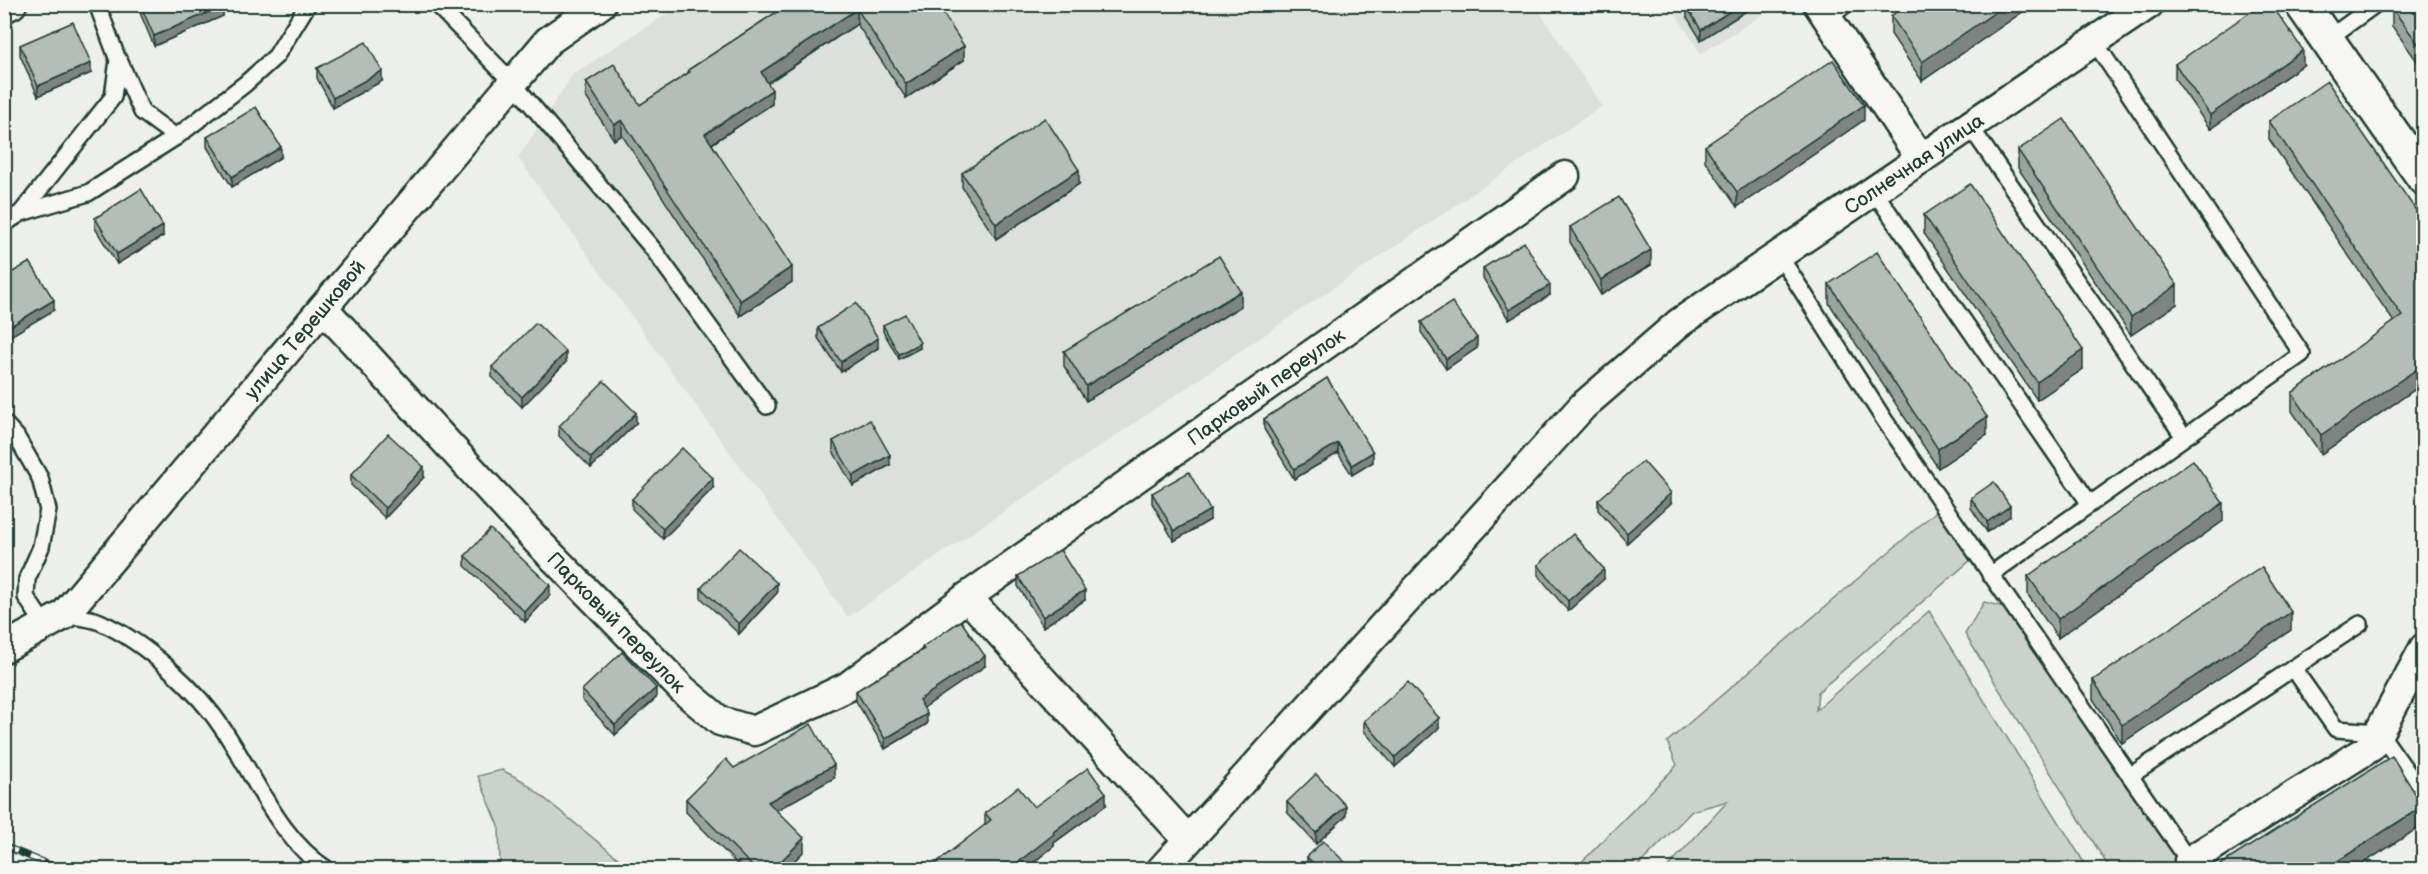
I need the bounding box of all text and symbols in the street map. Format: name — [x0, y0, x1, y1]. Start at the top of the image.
street label: Солнечная улица — [1840, 109, 1989, 220]
street label: улица Терешковой — [240, 256, 371, 405]
street label: Парковый переулок — [1183, 323, 1350, 451]
street label: Парковый переулок — [542, 548, 690, 698]

